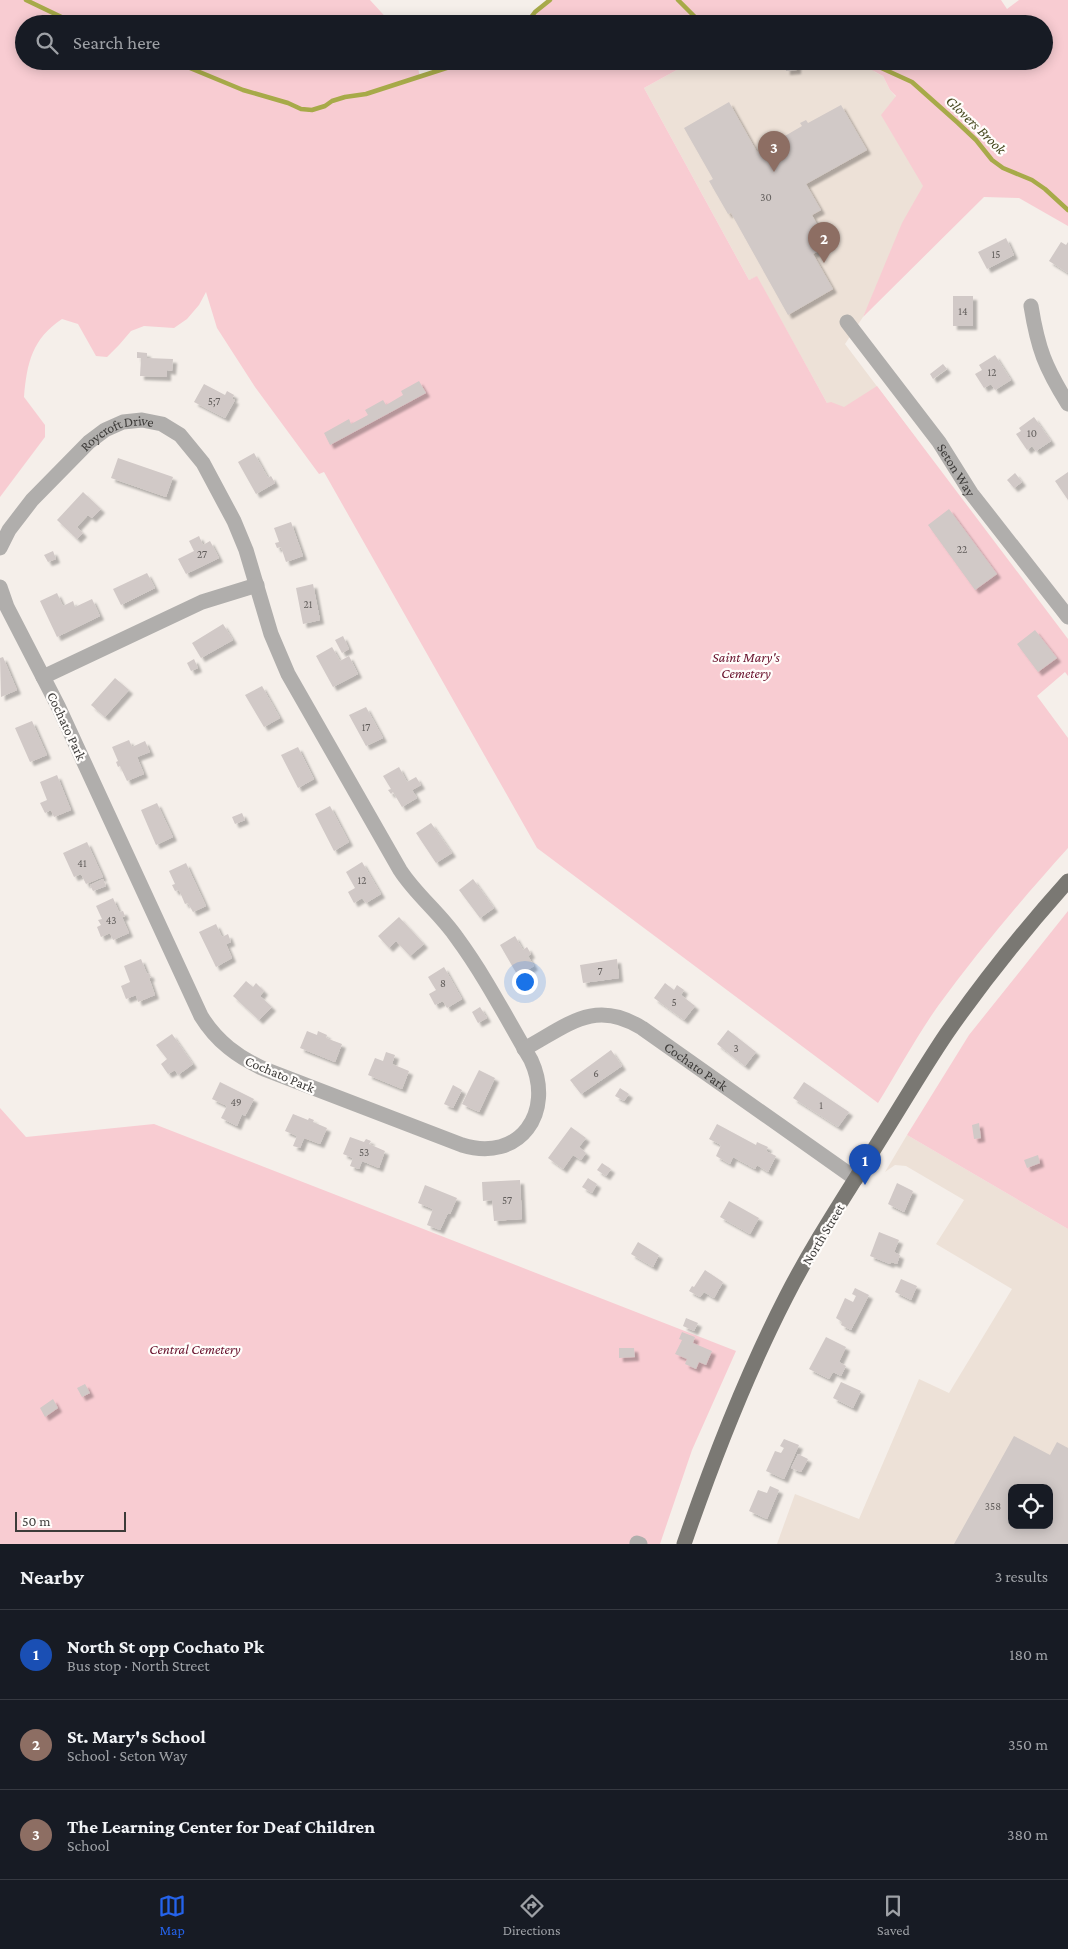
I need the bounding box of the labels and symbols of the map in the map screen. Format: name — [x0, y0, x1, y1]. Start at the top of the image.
water label: Glovers Brook — [943, 93, 1010, 158]
pin: 3 — [758, 131, 790, 172]
house number: 30 — [760, 191, 772, 203]
pin: 2 — [808, 222, 840, 263]
house number: 15 — [992, 248, 1000, 260]
house number: 14 — [958, 305, 968, 317]
house number: 12 — [988, 366, 996, 378]
house number: 5;7 — [208, 395, 220, 408]
street label: Roycroft Drive — [77, 412, 155, 454]
house number: 10 — [1027, 427, 1037, 439]
street label: Seton Way — [934, 440, 979, 500]
house number: 22 — [957, 543, 967, 555]
house number: 27 — [197, 548, 207, 560]
house number: 21 — [304, 598, 313, 610]
park label: Saint Mary's Cemetery — [712, 649, 780, 681]
street label: Cochato Park — [44, 689, 90, 763]
house number: 17 — [362, 721, 370, 733]
house number: 41 — [77, 857, 87, 869]
house number: 12 — [358, 874, 366, 886]
house number: 43 — [106, 914, 116, 926]
house number: 7 — [597, 965, 603, 977]
your location — [512, 969, 538, 995]
house number: 8 — [440, 977, 446, 989]
house number: 5 — [671, 996, 677, 1008]
street label: Cochato Park — [661, 1038, 731, 1094]
house number: 3 — [733, 1042, 739, 1054]
street label: Cochato Park — [243, 1052, 317, 1096]
house number: 6 — [593, 1067, 599, 1079]
house number: 49 — [230, 1096, 242, 1108]
house number: 1 — [819, 1099, 823, 1111]
pin: 1 — [849, 1144, 881, 1185]
house number: 53 — [359, 1146, 369, 1158]
house number: 57 — [502, 1194, 512, 1206]
street label: North Street — [798, 1200, 848, 1268]
park label: Central Cemetery — [149, 1341, 241, 1357]
house number: 358 — [985, 1500, 1001, 1512]
scale bar — [15, 1509, 126, 1532]

